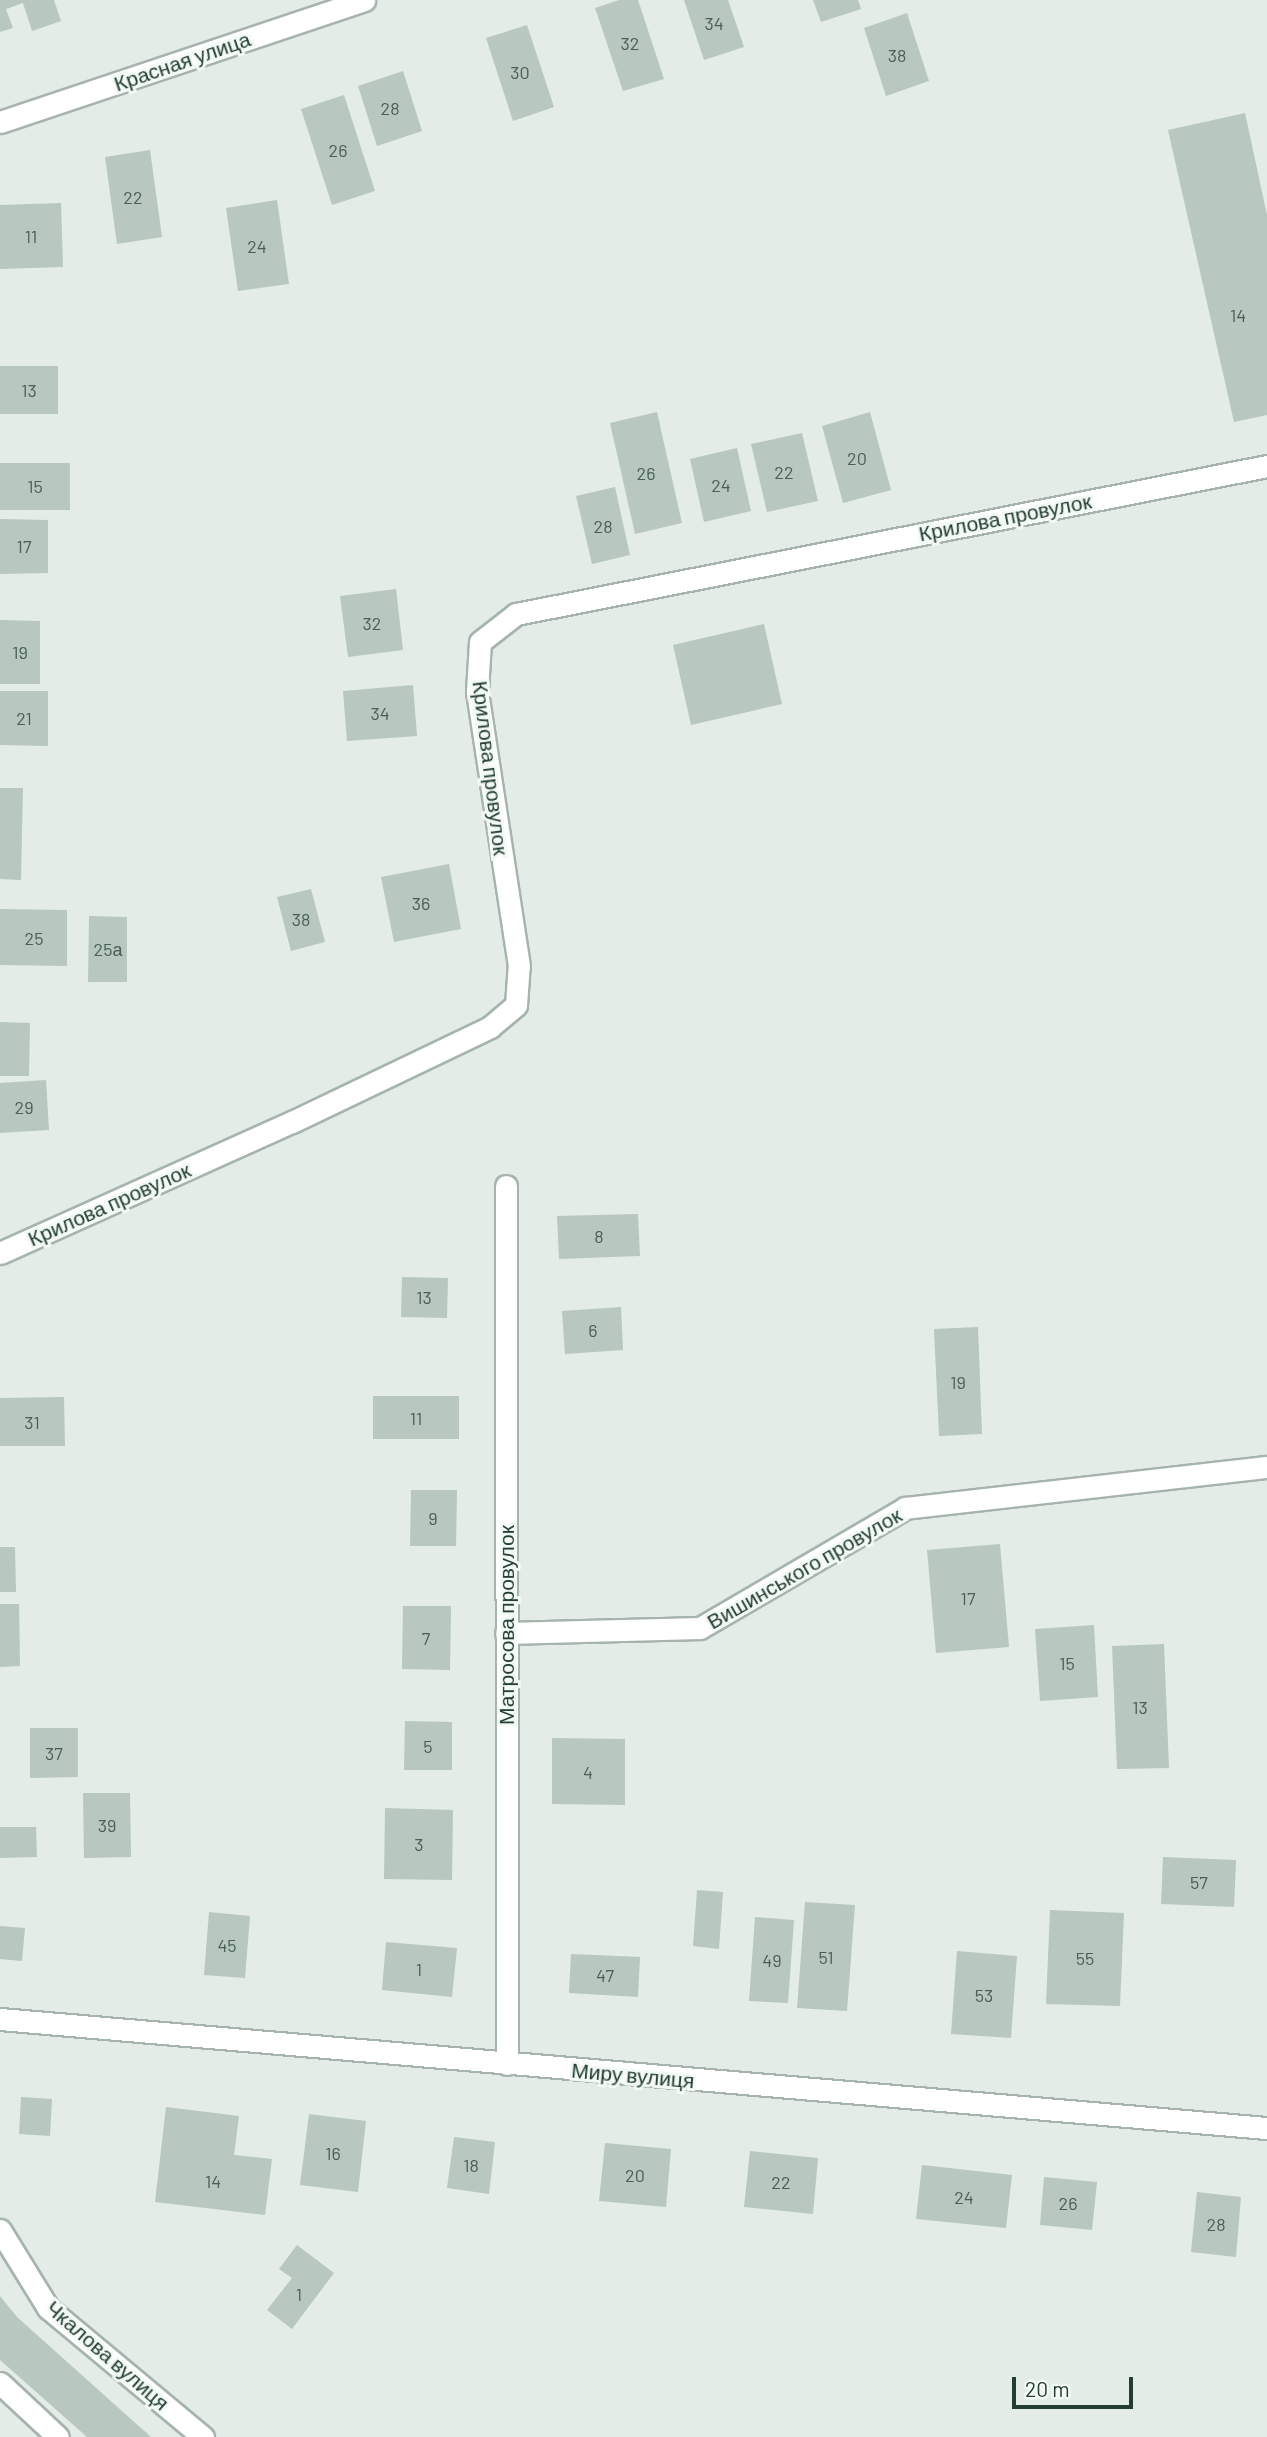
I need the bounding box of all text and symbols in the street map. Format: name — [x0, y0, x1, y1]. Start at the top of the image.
house number: 34 — [704, 12, 724, 34]
street label: Красная улица — [110, 26, 254, 96]
house number: 32 — [621, 32, 639, 54]
house number: 38 — [888, 44, 906, 66]
house number: 30 — [510, 61, 530, 83]
house number: 28 — [380, 97, 400, 119]
house number: 26 — [329, 139, 347, 161]
house number: 22 — [123, 186, 143, 208]
house number: 11 — [25, 225, 37, 247]
house number: 24 — [247, 235, 267, 257]
house number: 14 — [1230, 304, 1246, 326]
house number: 13 — [21, 379, 37, 401]
house number: 20 — [847, 447, 867, 469]
house number: 22 — [774, 461, 794, 483]
house number: 26 — [637, 462, 655, 484]
house number: 24 — [711, 474, 731, 496]
house number: 15 — [27, 475, 43, 497]
street label: Крилова провулок — [916, 488, 1094, 546]
house number: 28 — [593, 515, 613, 537]
house number: 17 — [17, 535, 31, 557]
house number: 32 — [363, 612, 381, 634]
house number: 19 — [12, 641, 28, 663]
street label: Крилова провулок — [468, 679, 514, 857]
house number: 34 — [370, 702, 390, 724]
house number: 21 — [16, 707, 32, 729]
house number: 36 — [412, 892, 430, 914]
house number: 38 — [292, 908, 310, 930]
house number: 25 — [25, 927, 43, 949]
house number: 25а — [94, 938, 122, 960]
house number: 29 — [14, 1096, 34, 1118]
street label: Крилова провулок — [24, 1157, 194, 1251]
house number: 8 — [594, 1225, 604, 1247]
house number: 13 — [416, 1286, 432, 1308]
house number: 6 — [588, 1319, 598, 1341]
house number: 19 — [950, 1371, 966, 1393]
house number: 11 — [410, 1407, 422, 1429]
house number: 31 — [24, 1411, 40, 1433]
street label: Вишинського провулок — [702, 1502, 906, 1634]
house number: 9 — [428, 1507, 438, 1529]
street label: Матросова провулок — [493, 1525, 519, 1725]
house number: 17 — [961, 1587, 975, 1609]
house number: 7 — [422, 1627, 430, 1649]
house number: 15 — [1059, 1652, 1075, 1674]
house number: 13 — [1132, 1696, 1148, 1718]
house number: 5 — [423, 1735, 433, 1757]
house number: 37 — [45, 1742, 63, 1764]
house number: 4 — [583, 1761, 593, 1783]
house number: 39 — [98, 1814, 116, 1836]
house number: 3 — [414, 1833, 424, 1855]
house number: 57 — [1190, 1871, 1208, 1893]
house number: 45 — [217, 1934, 237, 1956]
house number: 51 — [818, 1946, 834, 1968]
house number: 55 — [1076, 1947, 1094, 1969]
house number: 49 — [762, 1949, 782, 1971]
house number: 1 — [416, 1958, 422, 1980]
house number: 47 — [596, 1964, 614, 1986]
house number: 53 — [975, 1984, 993, 2006]
street label: Миру вулиця — [570, 2057, 696, 2093]
house number: 16 — [325, 2142, 341, 2164]
house number: 18 — [463, 2154, 479, 2176]
house number: 20 — [625, 2164, 645, 2186]
house number: 14 — [205, 2170, 221, 2192]
house number: 22 — [771, 2171, 791, 2193]
house number: 24 — [954, 2186, 974, 2208]
house number: 26 — [1059, 2192, 1077, 2214]
house number: 28 — [1206, 2213, 1226, 2235]
house number: 1 — [296, 2283, 302, 2305]
street label: Чкалова вулиця — [41, 2295, 175, 2415]
scale bar — [1015, 2364, 1136, 2408]
text: 20 m — [1025, 2376, 1070, 2401]

